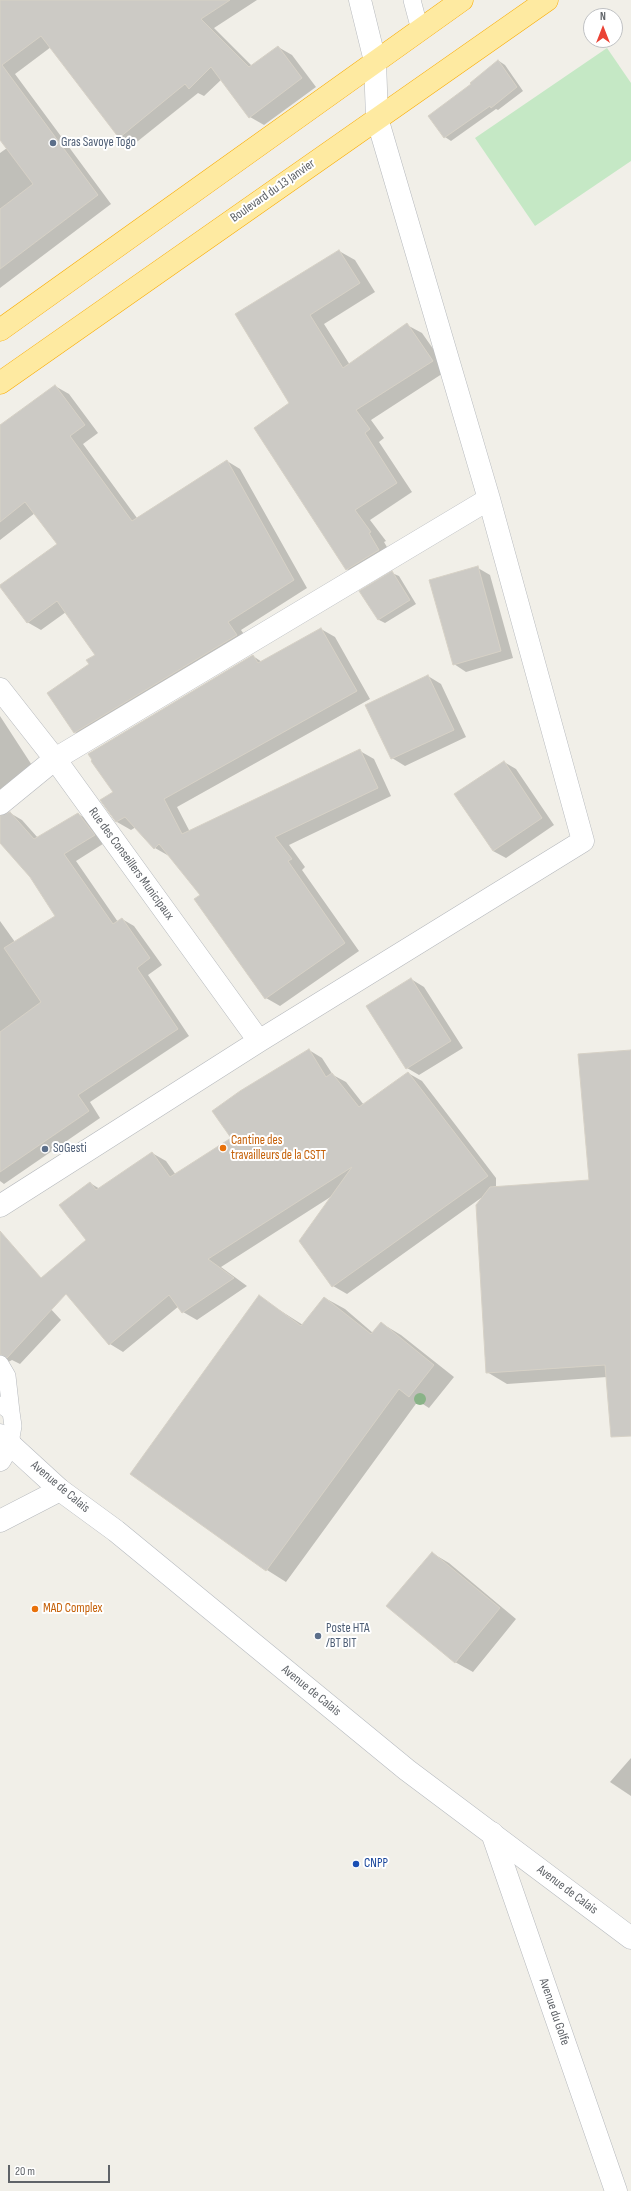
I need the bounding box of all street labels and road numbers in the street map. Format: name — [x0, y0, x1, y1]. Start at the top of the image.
street label: Boulevard du 13 Janvier — [228, 156, 318, 226]
street label: Rue des Conseillers Municipaux — [85, 805, 177, 923]
street label: Avenue de Calais — [27, 1458, 93, 1516]
street label: Avenue de Calais — [278, 1662, 344, 1720]
street label: Avenue de Calais — [533, 1862, 601, 1918]
street label: Avenue du Golfe — [535, 1976, 573, 2048]

